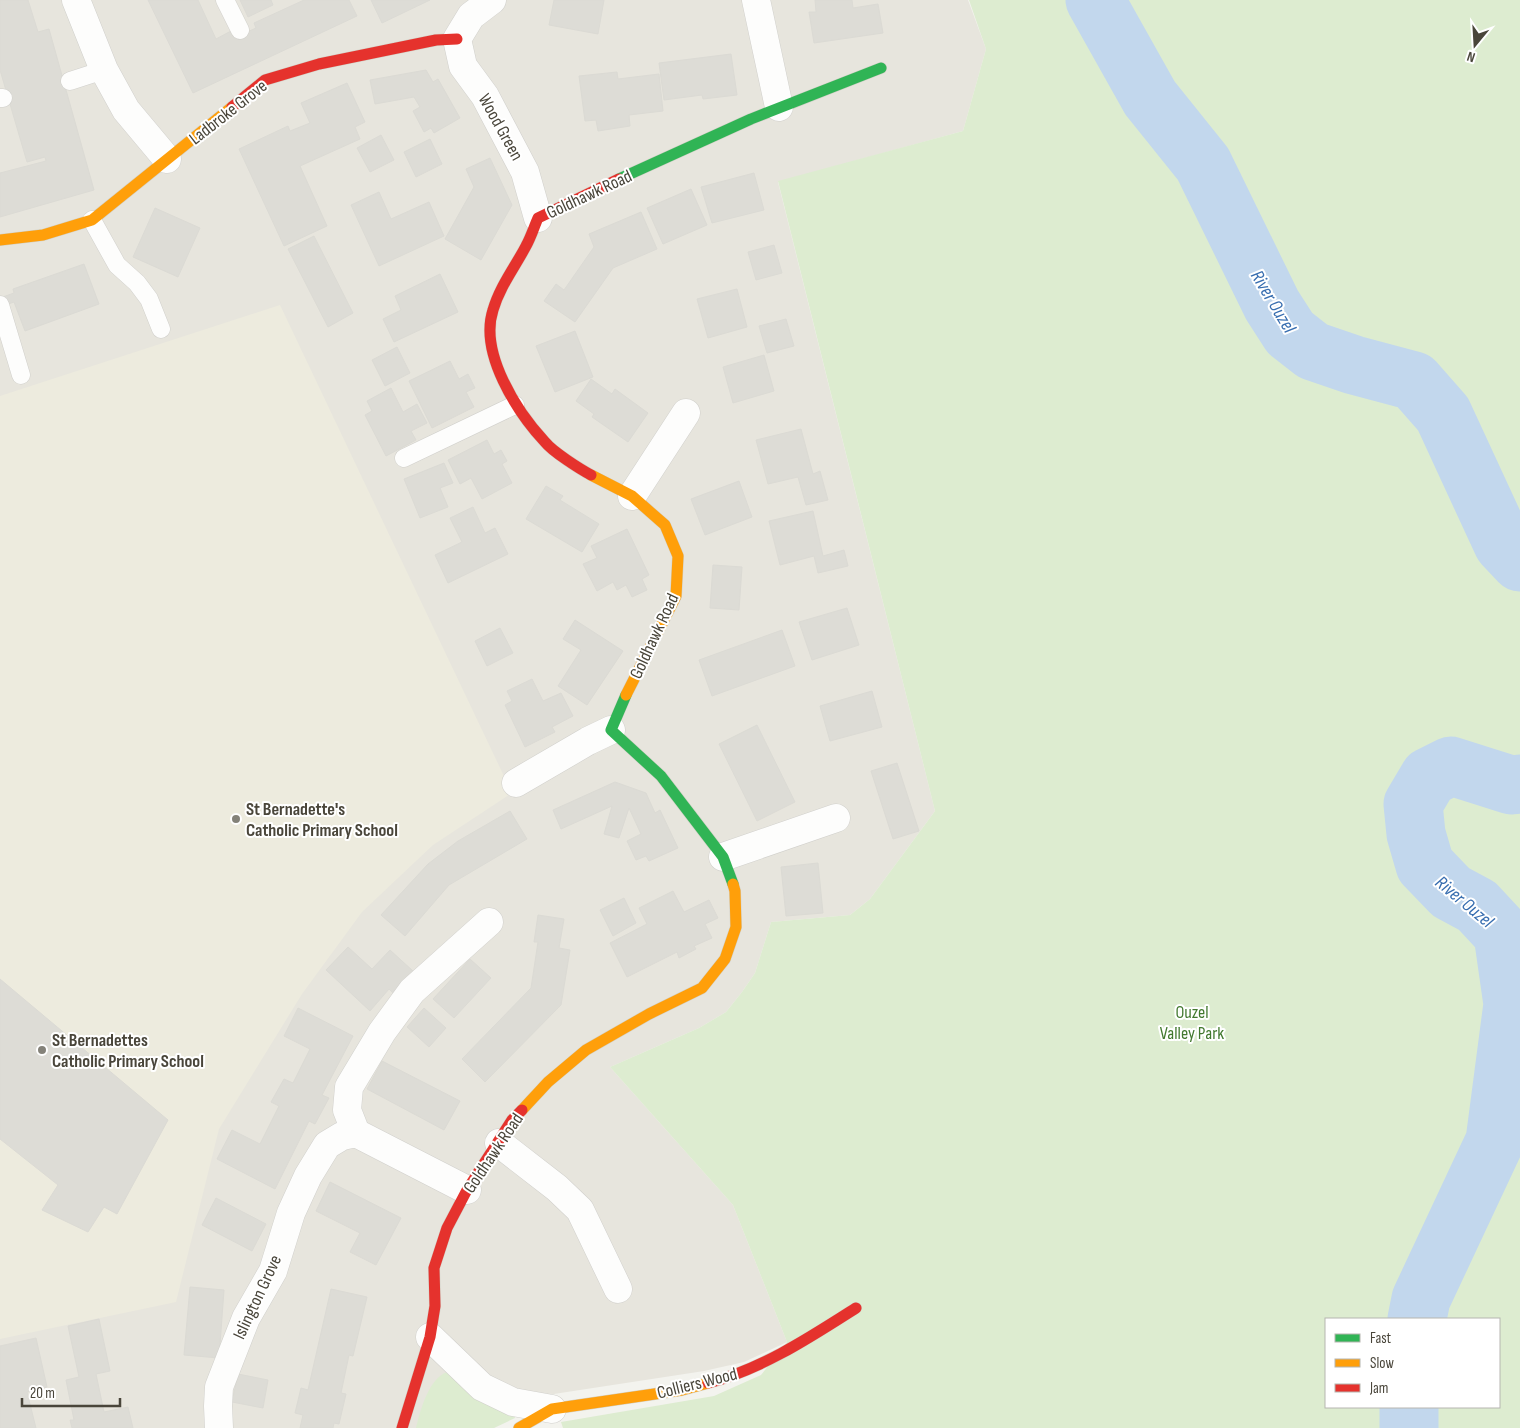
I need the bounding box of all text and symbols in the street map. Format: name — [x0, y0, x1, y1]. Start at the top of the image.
north arrow — [1450, 20, 1500, 70]
text: N — [1465, 48, 1477, 66]
street label: Ladbroke Grove — [185, 76, 271, 149]
street label: Wood Green — [474, 90, 527, 164]
street label: Goldhawk Road — [543, 166, 635, 223]
water label: River Ouzel — [1245, 266, 1301, 338]
street label: Goldhawk Road — [626, 590, 683, 682]
place label: St Bernadette's Catholic Primary School — [246, 799, 398, 841]
marker: St Bernadette's Catholic Primary School — [230, 813, 242, 825]
water label: River Ouzel — [1430, 871, 1498, 933]
park label: Ouzel Valley Park — [1160, 1002, 1224, 1044]
place label: St Bernadettes Catholic Primary School — [52, 1030, 204, 1072]
marker: St Bernadettes Catholic Primary School — [36, 1044, 48, 1056]
street label: Goldhawk Road — [459, 1109, 528, 1197]
street label: Islington Grove — [229, 1252, 286, 1343]
legend — [1325, 1318, 1500, 1408]
text: Fast — [1370, 1329, 1392, 1348]
text: Slow — [1370, 1354, 1394, 1373]
street label: Colliers Wood — [655, 1363, 739, 1404]
scale bar — [22, 1376, 120, 1408]
text: Jam — [1369, 1379, 1388, 1398]
text: 20 m — [30, 1384, 55, 1403]

